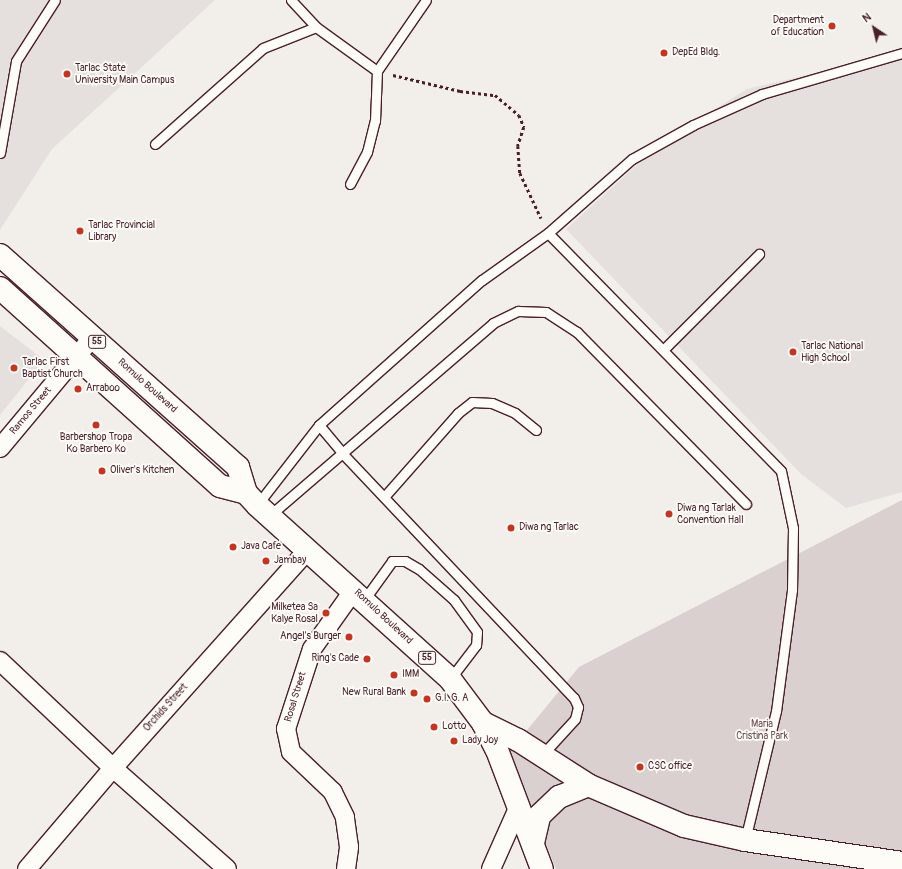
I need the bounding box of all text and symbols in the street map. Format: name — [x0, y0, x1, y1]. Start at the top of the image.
north arrow — [854, 8, 894, 48]
text: N — [860, 10, 874, 25]
place label: Department of Education — [771, 14, 824, 38]
marker: Department of Education — [827, 21, 837, 31]
place label: DepEd Bldg. — [672, 47, 720, 59]
marker: DepEd Bldg. — [659, 48, 669, 58]
place label: Tarlac State University Main Campus — [75, 62, 174, 86]
marker: Tarlac State University Main Campus — [62, 69, 72, 79]
place label: Tarlac Provincial Library — [88, 219, 155, 242]
marker: Tarlac Provincial Library — [75, 226, 85, 236]
road number: 55 — [88, 335, 106, 349]
place label: Tarlac National High School — [801, 340, 863, 364]
marker: Tarlac National High School — [788, 347, 798, 357]
place label: Tarlac First Baptist Church — [22, 356, 83, 380]
street label: Romulo Boulevard — [115, 356, 179, 416]
marker: Tarlac First Baptist Church — [9, 363, 19, 373]
place label: Arraboo — [86, 383, 120, 395]
marker: Arraboo — [73, 384, 83, 394]
street label: Ramos Street — [8, 385, 54, 437]
marker: Barbershop Tropa Ko Barbero Ko — [91, 420, 101, 430]
place label: Barbershop Tropa Ko Barbero Ko — [60, 431, 132, 454]
place label: Oliver's Kitchen — [110, 465, 174, 477]
marker: Oliver's Kitchen — [97, 466, 107, 476]
place label: Diwa ng Tarlak Convention Hall — [677, 502, 744, 526]
marker: Diwa ng Tarlak Convention Hall — [664, 509, 674, 519]
place label: Diwa ng Tarlac — [519, 522, 579, 534]
marker: Diwa ng Tarlac — [506, 523, 516, 533]
place label: Java Cafe — [241, 541, 281, 553]
marker: Java Cafe — [228, 542, 238, 552]
place label: Jambay — [274, 555, 306, 567]
marker: Jambay — [261, 556, 271, 566]
street label: Romulo Boulevard — [351, 587, 415, 647]
place label: Milketea Sa Kalye Rosal — [271, 601, 318, 624]
marker: Milketea Sa Kalye Rosal — [321, 608, 331, 618]
place label: Angel's Burger — [280, 631, 341, 643]
marker: Angel's Burger — [344, 632, 354, 642]
road number: 55 — [418, 651, 436, 665]
place label: Ring's Cade — [311, 653, 359, 665]
marker: Ring's Cade — [362, 654, 372, 664]
place label: IMM — [402, 669, 419, 681]
street label: Rosal Street — [283, 670, 309, 724]
marker: IMM — [389, 670, 399, 680]
street label: Orchids Street — [141, 682, 191, 734]
place label: New Rural Bank — [342, 687, 406, 699]
marker: New Rural Bank — [409, 688, 419, 698]
place label: G.I. G. A — [435, 693, 468, 705]
marker: G.I. G. A — [422, 694, 432, 704]
park label: Maria Cristina Park — [736, 718, 788, 742]
place label: Lotto — [442, 721, 466, 733]
marker: Lotto — [429, 722, 439, 732]
place label: Lady Joy — [462, 735, 498, 747]
marker: Lady Joy — [449, 736, 459, 746]
place label: CSC office — [648, 761, 692, 773]
marker: CSC office — [635, 762, 645, 772]

